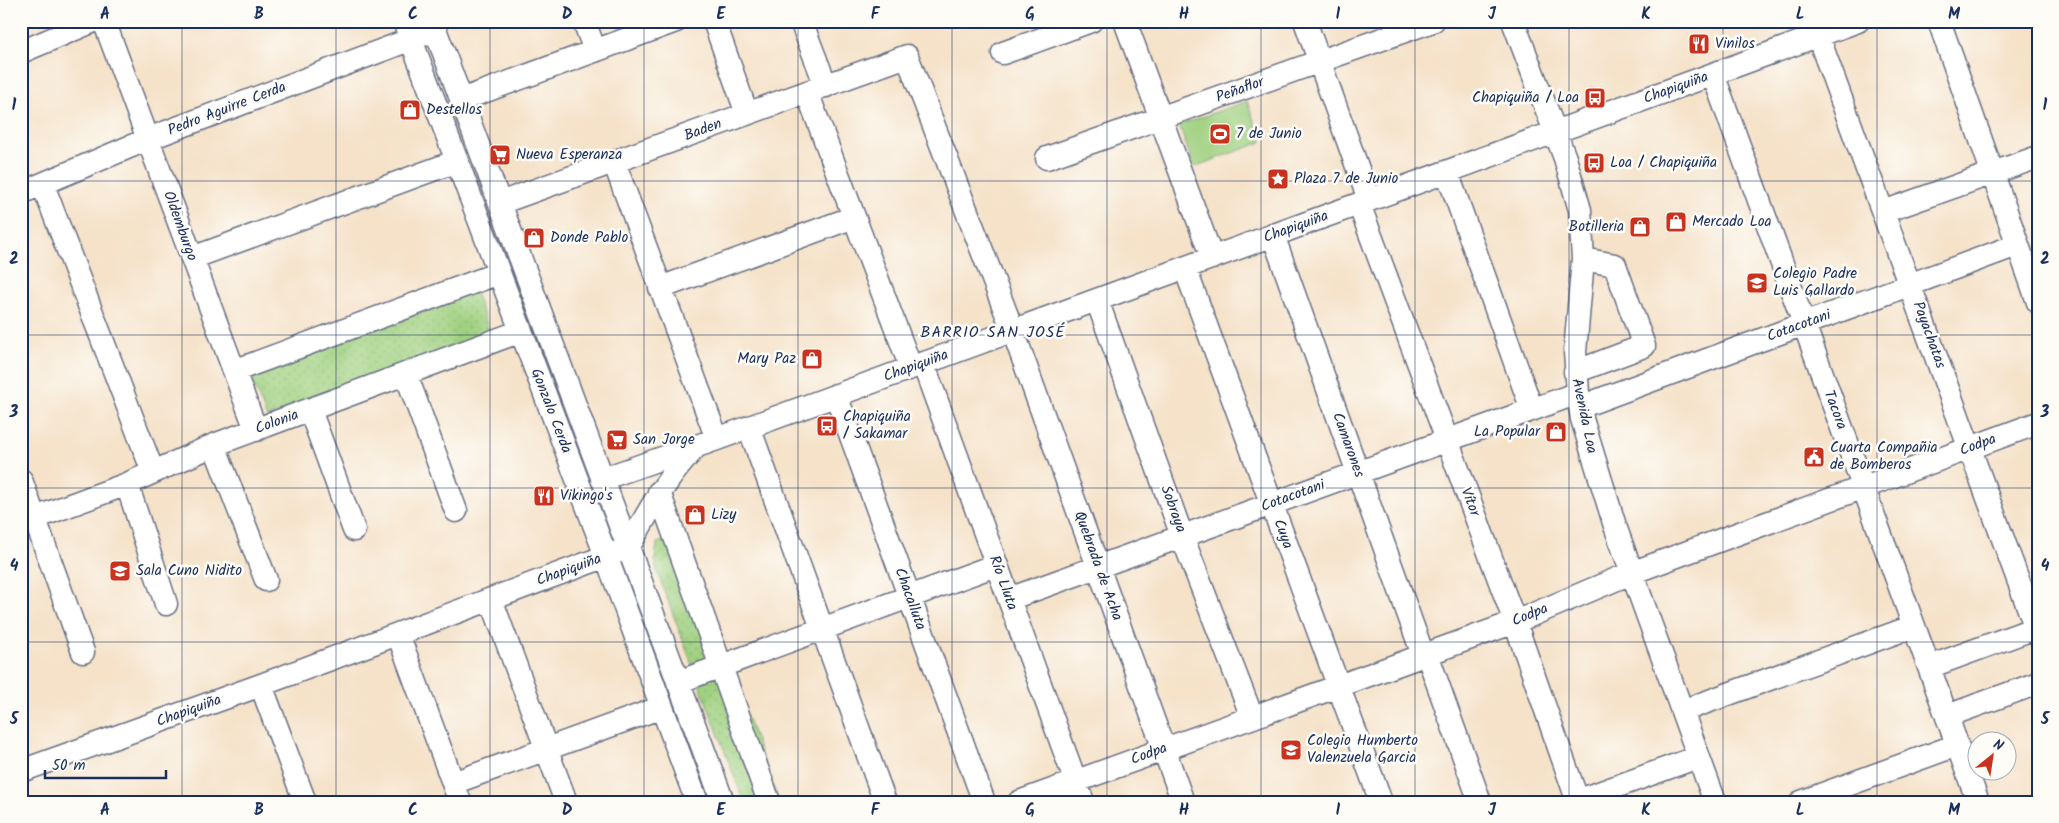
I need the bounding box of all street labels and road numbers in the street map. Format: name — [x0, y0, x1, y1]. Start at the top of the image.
street label: Chapiquiña — [1640, 65, 1712, 111]
street label: Peñaflor — [1212, 70, 1268, 110]
street label: Pedro Aguirre Cerda — [164, 75, 290, 143]
street label: Baden — [681, 112, 725, 148]
street label: Oldemburgo — [156, 188, 204, 265]
street label: Chapiquiña — [1260, 204, 1332, 250]
street label: Payachatas — [1906, 298, 1952, 373]
street label: Cotacotani — [1764, 303, 1836, 349]
street label: Chapiquiña — [880, 343, 952, 389]
street label: Gonzalo Cerda — [524, 365, 578, 457]
street label: Avenida Loa — [1564, 376, 1604, 456]
street label: Tacora — [1817, 387, 1853, 433]
street label: Colonia — [252, 403, 302, 441]
street label: Camarones — [1325, 409, 1371, 482]
street label: Codpa — [1956, 427, 2000, 463]
street label: Cotacotani — [1258, 473, 1330, 519]
street label: Sobraya — [1153, 482, 1193, 536]
street label: Vítor — [1454, 484, 1487, 521]
street label: Quebrada de Acha — [1067, 508, 1129, 624]
street label: Cuya — [1267, 516, 1299, 552]
street label: Chapiquiña — [533, 547, 605, 593]
street label: Río Lluta — [982, 552, 1024, 614]
street label: Chacalluta — [888, 564, 932, 634]
street label: Codpa — [1508, 597, 1552, 633]
street label: Chapiquiña — [153, 688, 225, 734]
street label: Codpa — [1127, 736, 1171, 772]

